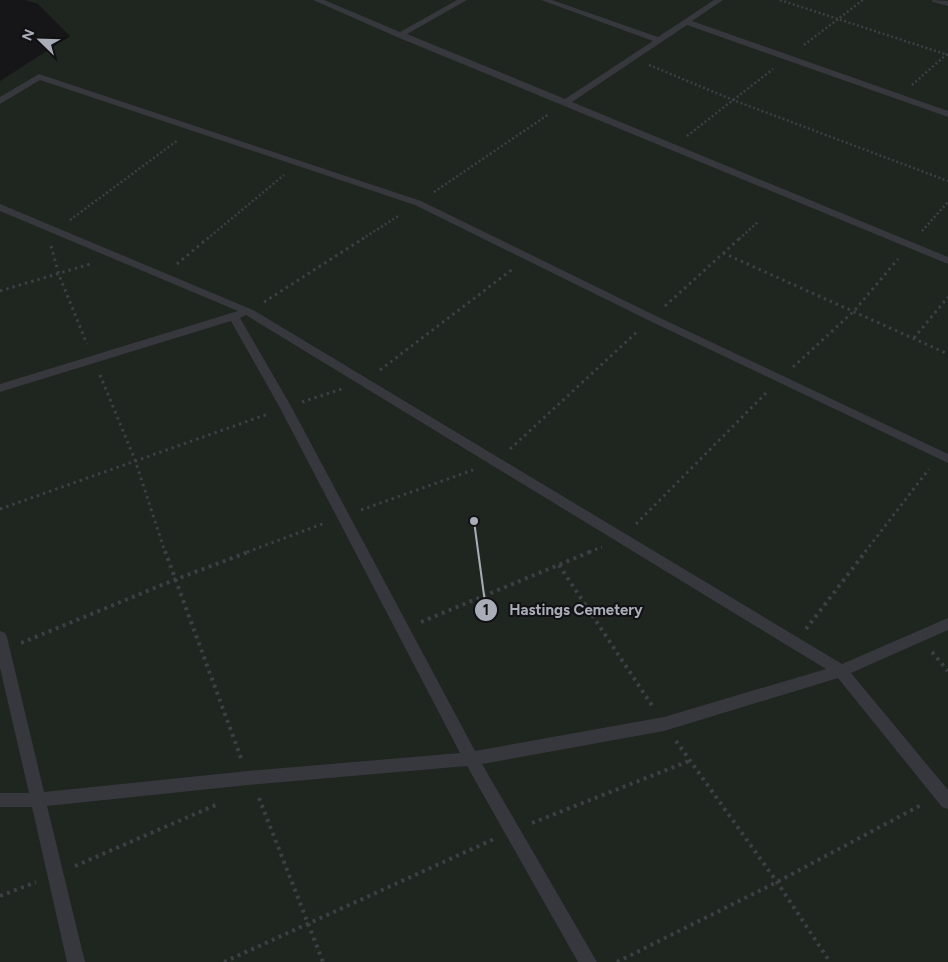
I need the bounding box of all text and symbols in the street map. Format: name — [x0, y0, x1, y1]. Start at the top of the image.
north arrow — [15, 15, 65, 65]
text: N — [19, 27, 38, 43]
callout: Hastings Cemetery — [474, 595, 652, 625]
text: 1 — [483, 601, 489, 619]
text: Hastings Cemetery — [509, 601, 643, 619]

